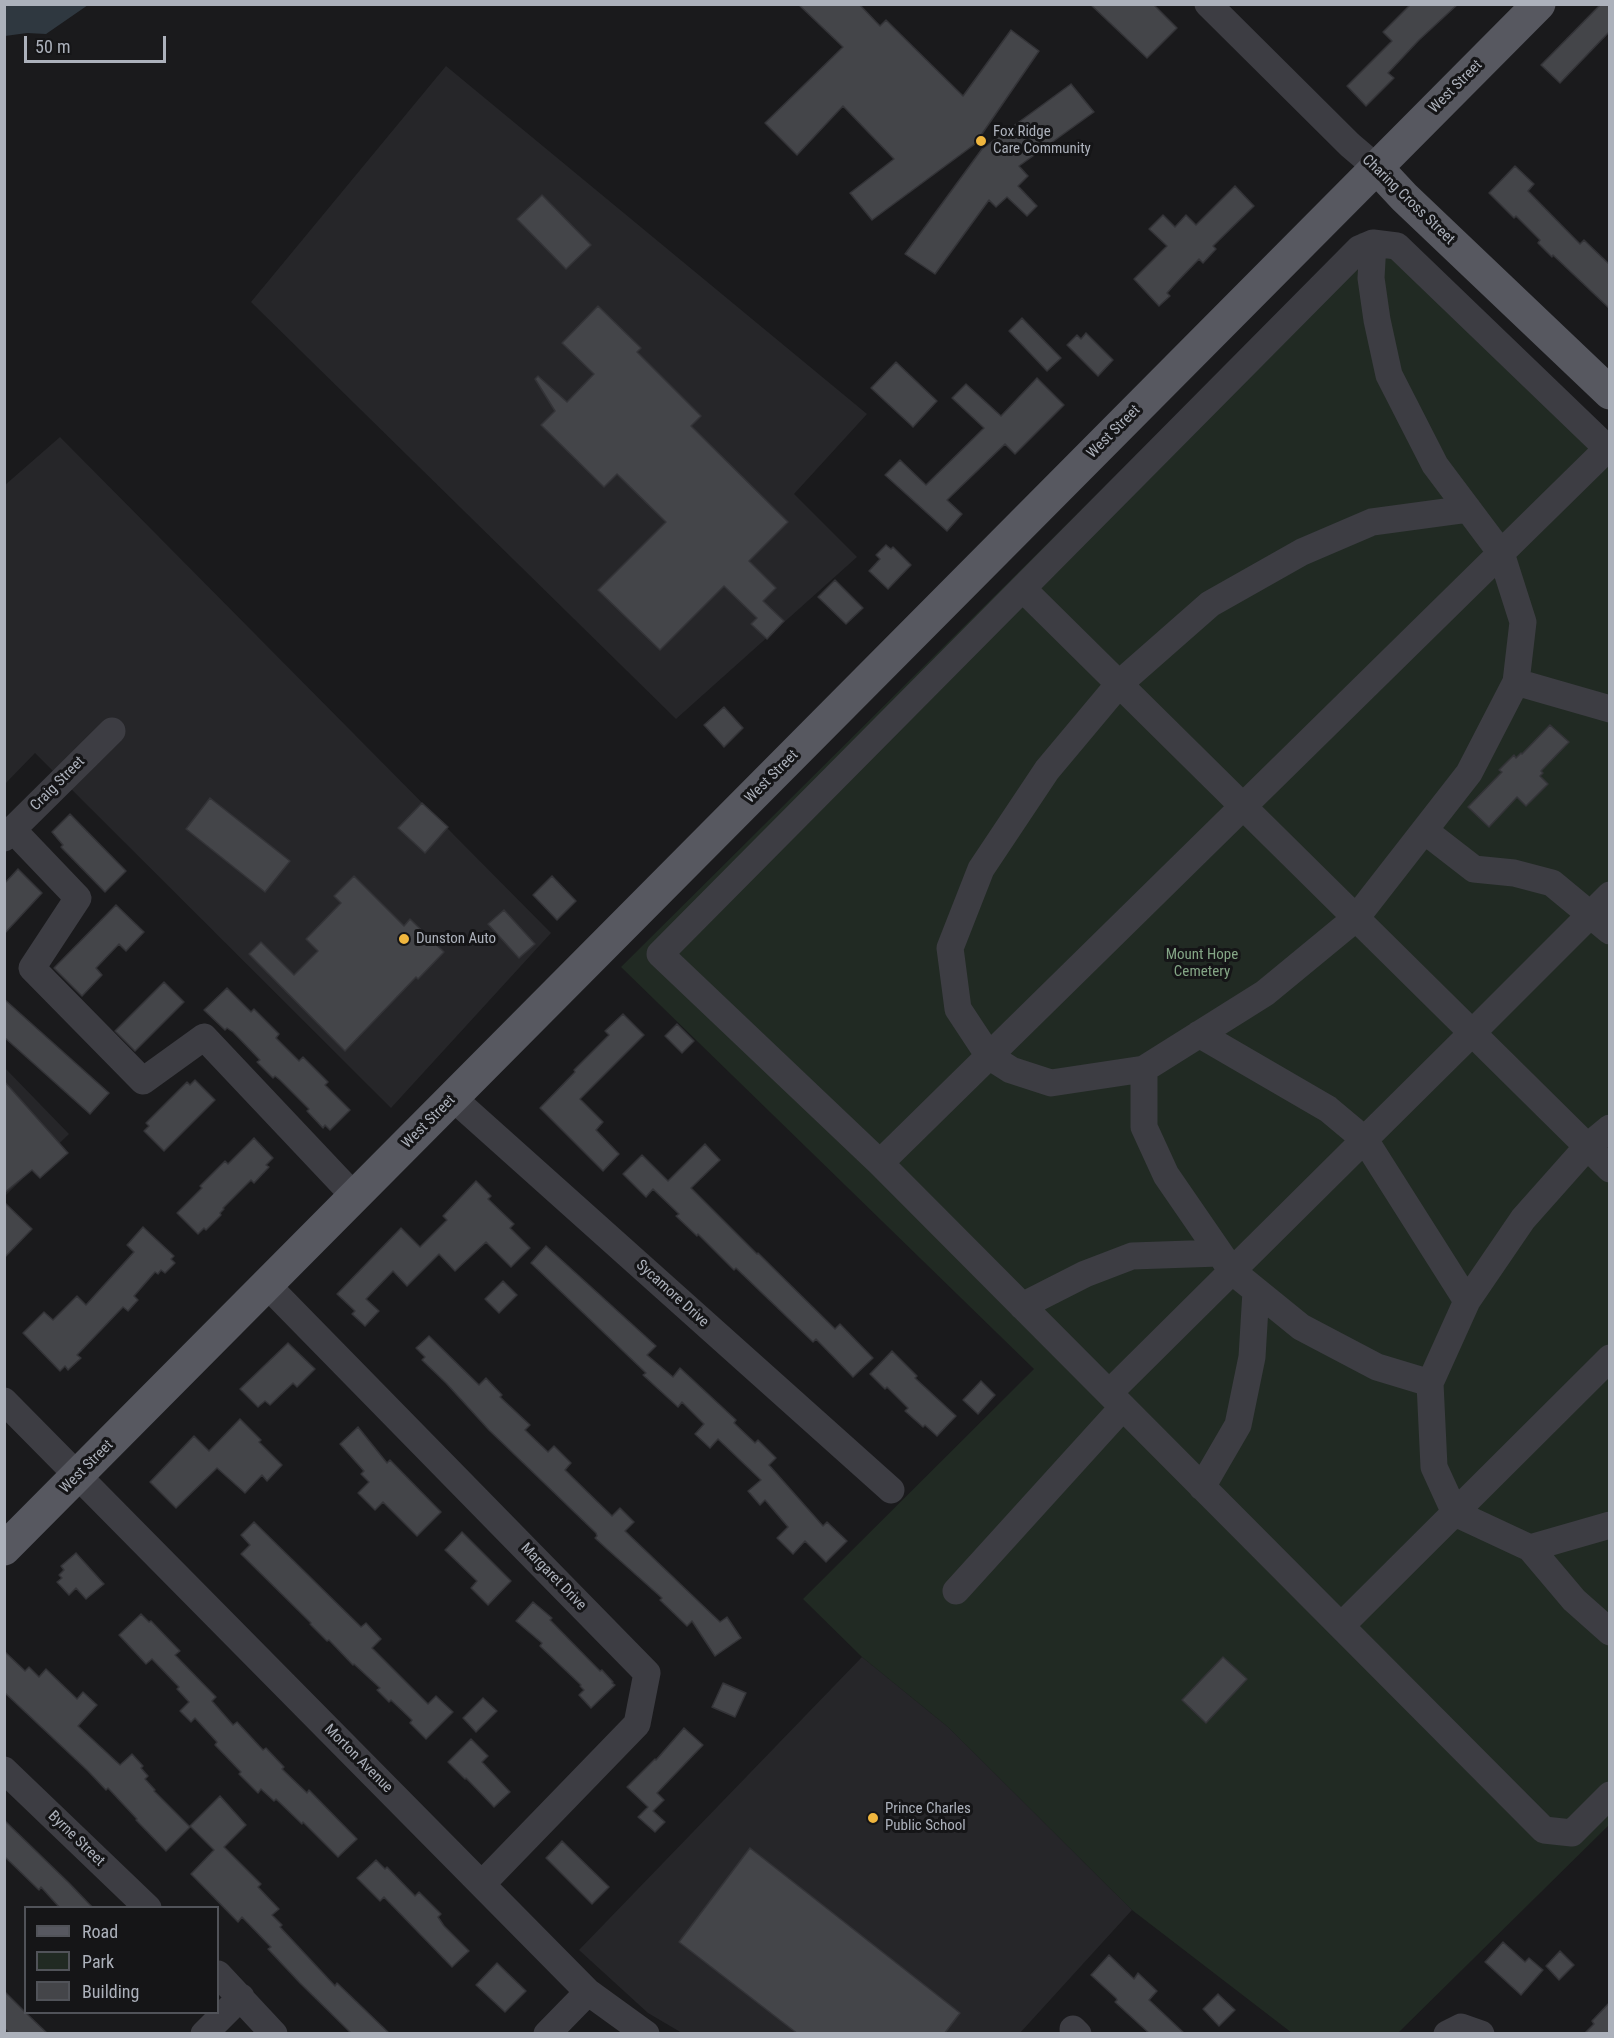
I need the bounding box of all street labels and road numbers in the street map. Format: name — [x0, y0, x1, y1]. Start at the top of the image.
street label: West Street — [1426, 57, 1486, 117]
street label: Charing Cross Street — [1358, 151, 1458, 249]
street label: West Street — [1084, 402, 1144, 462]
street label: West Street — [742, 747, 802, 807]
street label: Craig Street — [27, 753, 89, 815]
street label: West Street — [399, 1092, 459, 1152]
street label: Sycamore Drive — [632, 1257, 712, 1331]
street label: West Street — [57, 1437, 117, 1497]
street label: Margaret Drive — [516, 1540, 590, 1614]
street label: Morton Avenue — [320, 1721, 396, 1797]
street label: Byrne Street — [44, 1808, 108, 1870]

